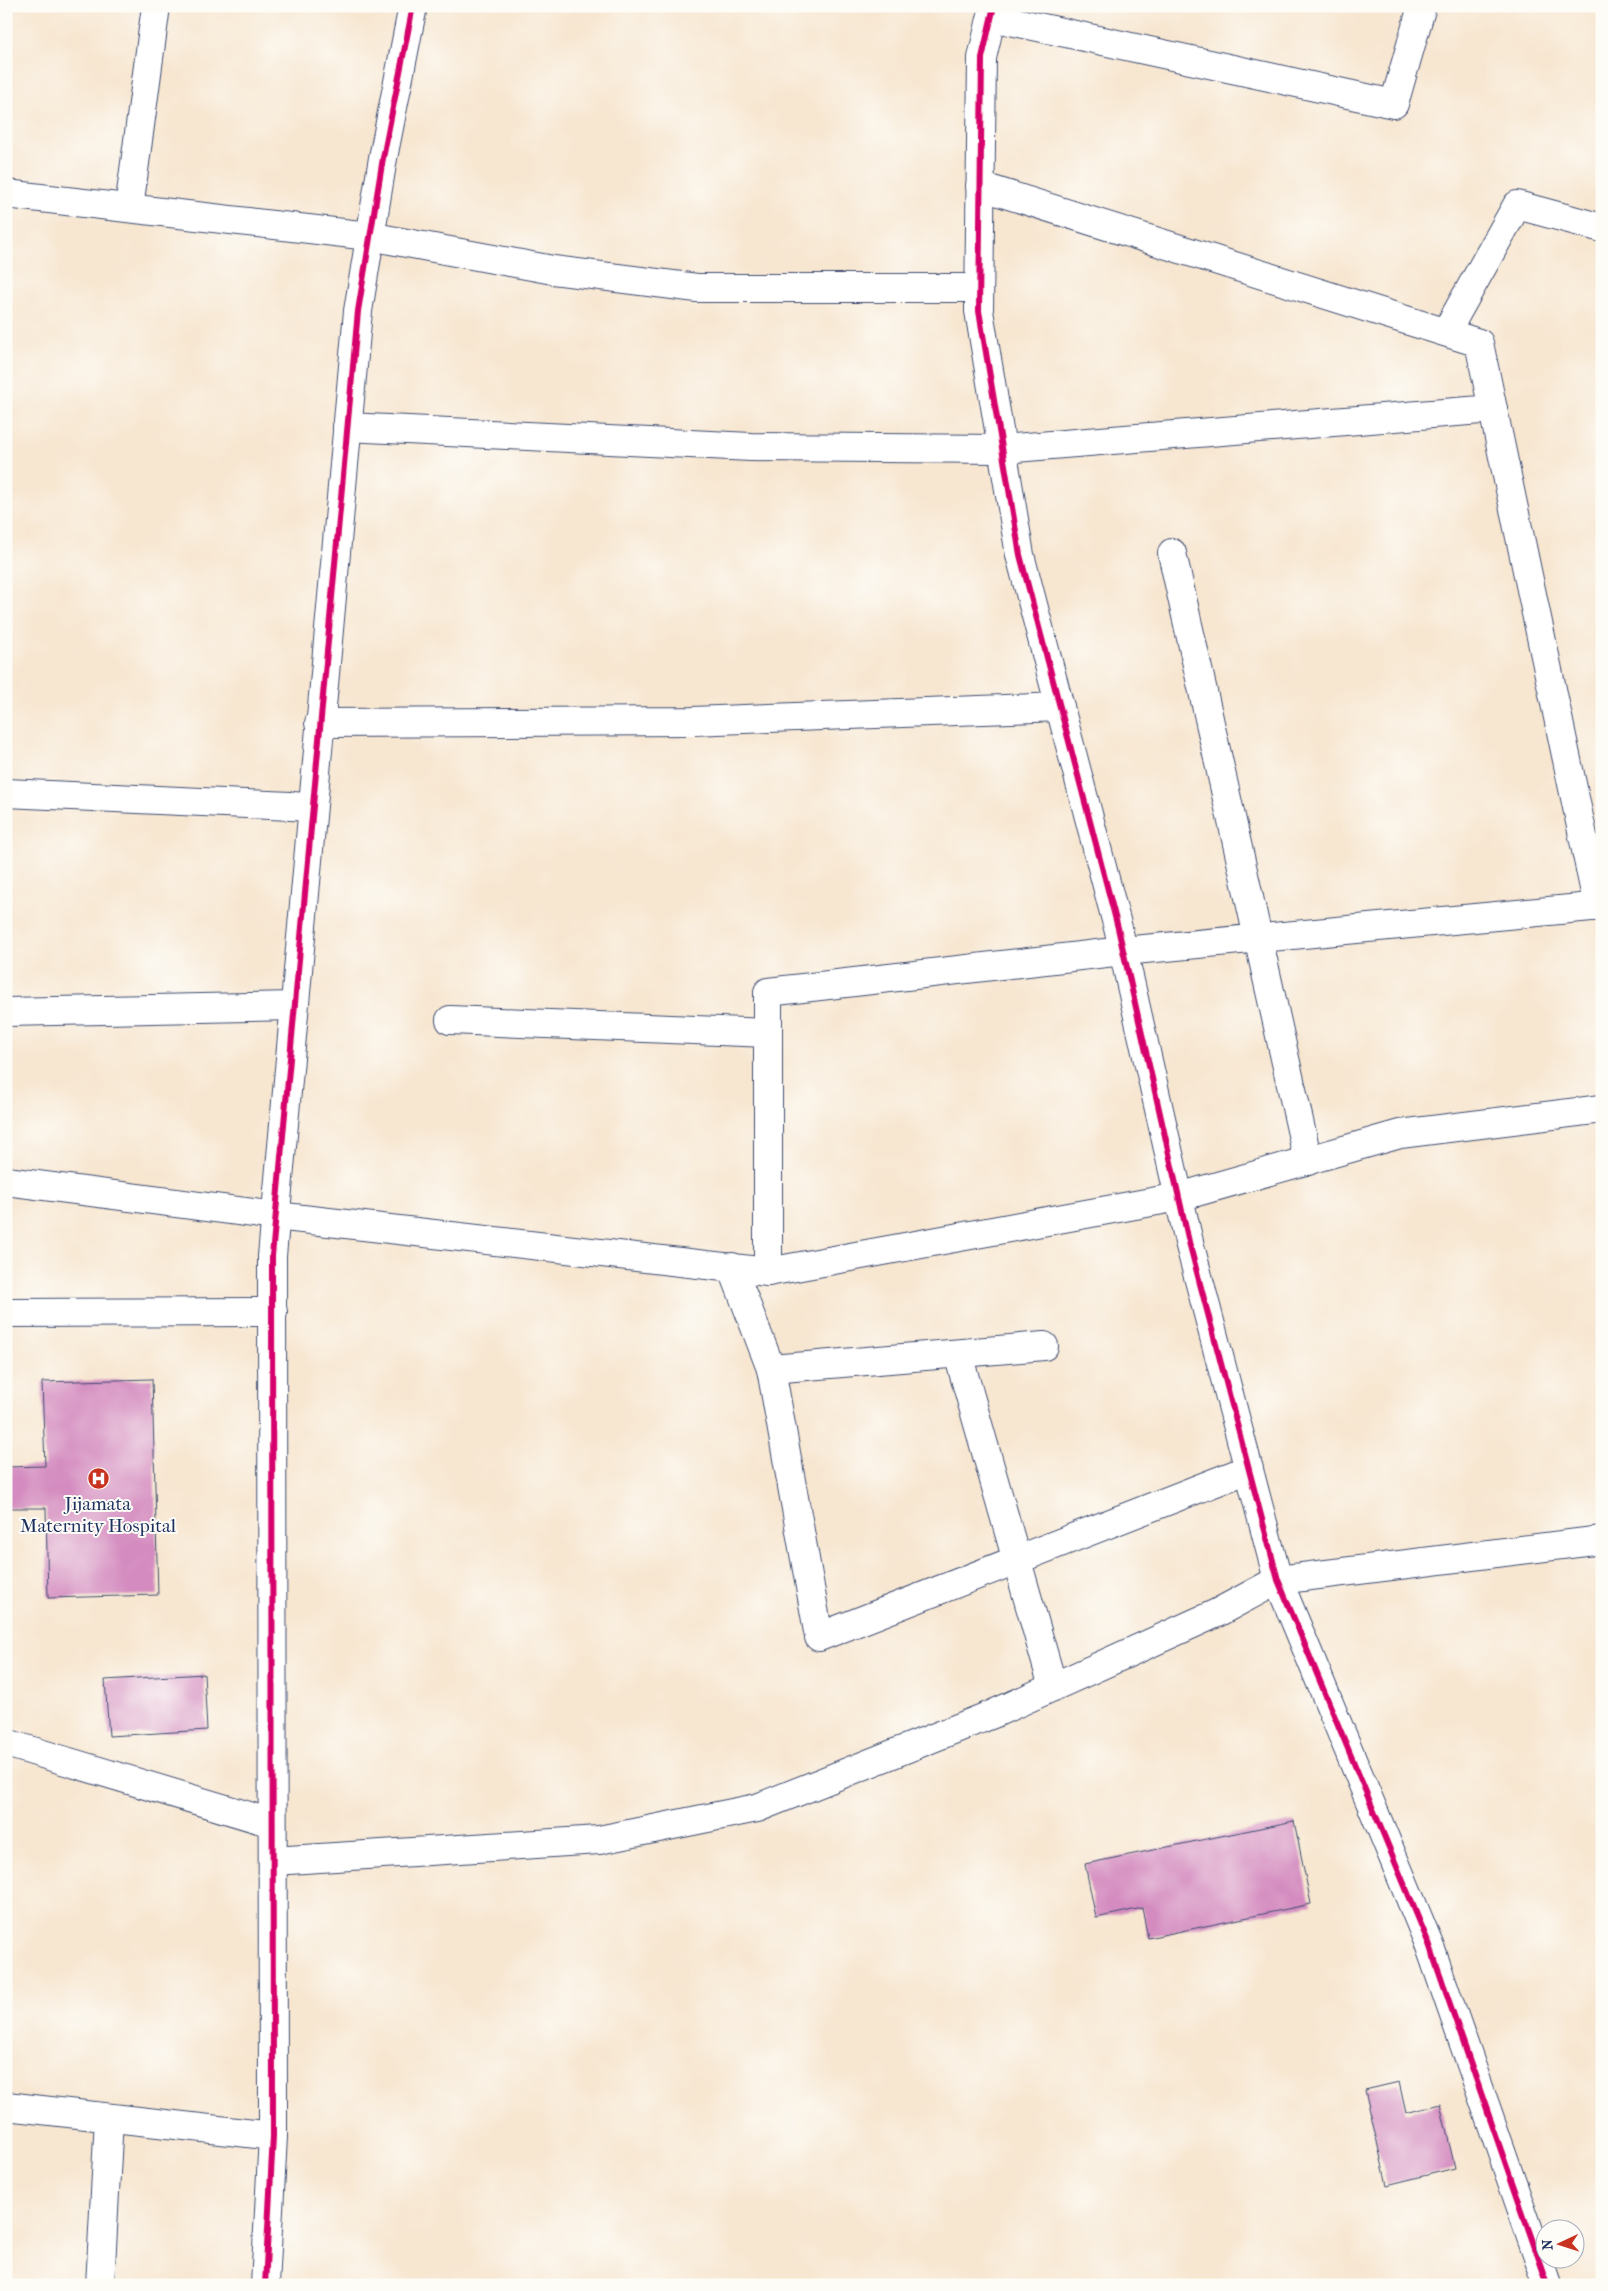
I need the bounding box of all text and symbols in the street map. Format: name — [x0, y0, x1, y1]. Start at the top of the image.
hospital icon: Jijamata Maternity Hospital — [86, 1466, 110, 1490]
place label: Jijamata Maternity Hospital — [20, 1493, 176, 1537]
north arrow — [1536, 2218, 1586, 2268]
text: N — [1539, 2239, 1556, 2251]

